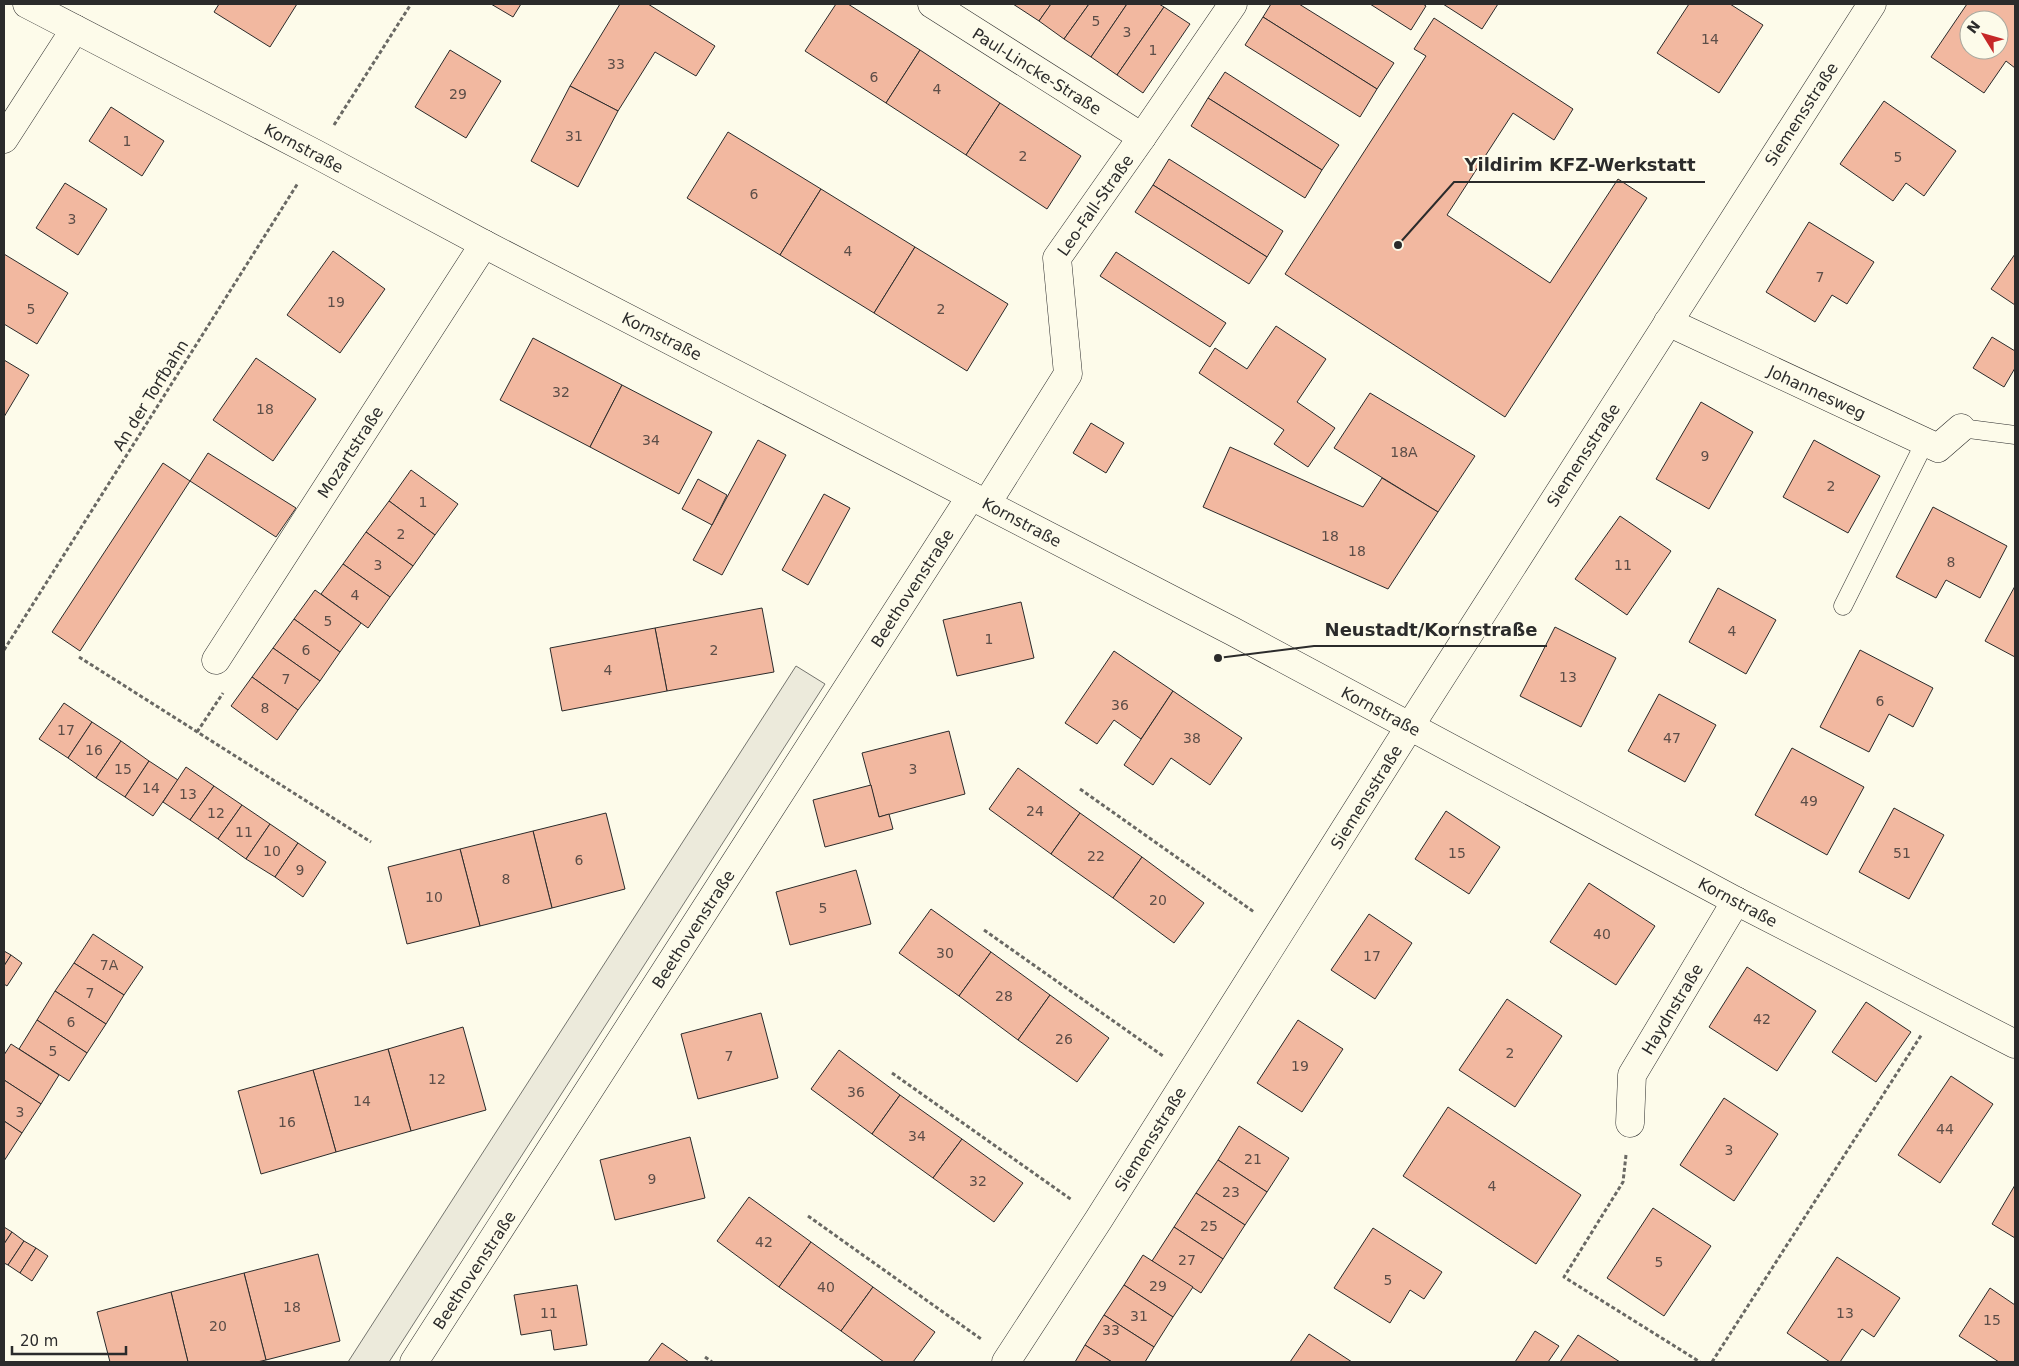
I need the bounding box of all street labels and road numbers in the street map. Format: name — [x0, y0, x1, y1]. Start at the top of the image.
street label: Paul-Lincke-Straße — [969, 24, 1105, 119]
street label: Siemensstraße — [1761, 59, 1842, 169]
street label: Kornstraße — [261, 120, 347, 177]
street label: Leo-Fall-Straße — [1053, 151, 1137, 260]
street label: Kornstraße — [619, 308, 705, 365]
street label: An der Torfbahn — [109, 336, 192, 454]
street label: Johannesweg — [1764, 361, 1869, 423]
street label: Siemensstraße — [1543, 400, 1624, 510]
street label: Mozartstraße — [314, 403, 387, 502]
street label: Kornstraße — [979, 494, 1065, 551]
street label: Beethovenstraße — [867, 526, 958, 651]
street label: Kornstraße — [1338, 683, 1424, 740]
street label: Siemensstraße — [1327, 742, 1406, 853]
street label: Beethovenstraße — [648, 867, 739, 992]
street label: Kornstraße — [1695, 874, 1781, 931]
street label: Haydnstraße — [1638, 960, 1707, 1058]
street label: Siemensstraße — [1111, 1084, 1190, 1195]
street label: Beethovenstraße — [429, 1208, 520, 1333]

